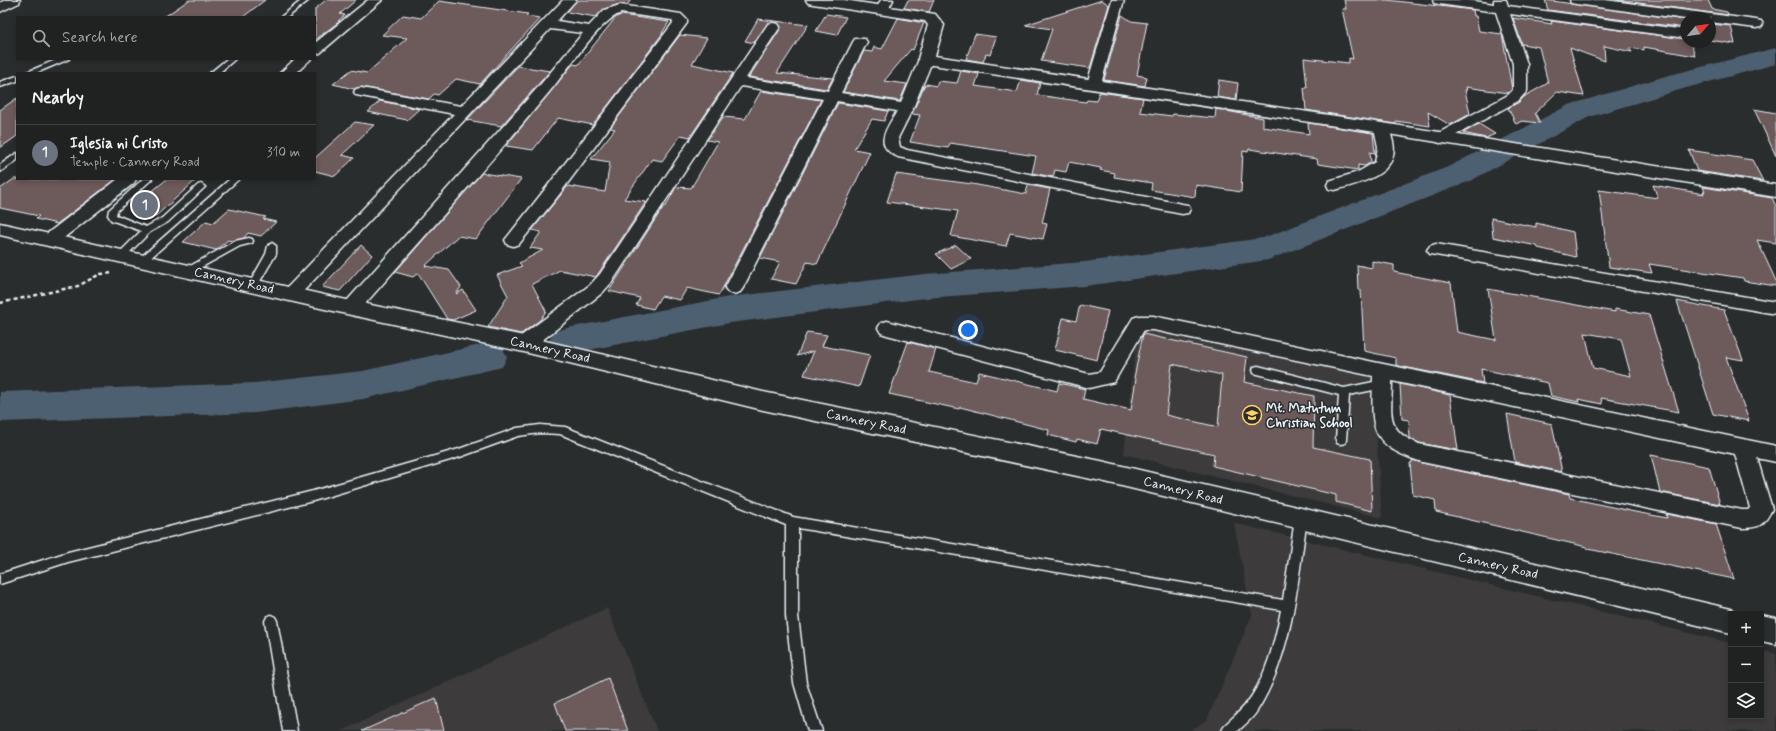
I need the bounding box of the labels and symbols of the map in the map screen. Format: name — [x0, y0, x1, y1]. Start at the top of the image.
north arrow — [1680, 12, 1716, 48]
pin: 1 — [132, 190, 158, 220]
street label: Cannery Road — [192, 264, 276, 298]
your location — [958, 320, 978, 340]
street label: Cannery Road — [508, 333, 592, 367]
place label: Mt. Matutum Christian School — [1266, 400, 1353, 432]
school or university icon: Mt. Matutum Christian School — [1241, 404, 1263, 426]
street label: Cannery Road — [824, 405, 908, 439]
street label: Cannery Road — [1141, 473, 1225, 509]
street label: Cannery Road — [1456, 549, 1540, 583]

